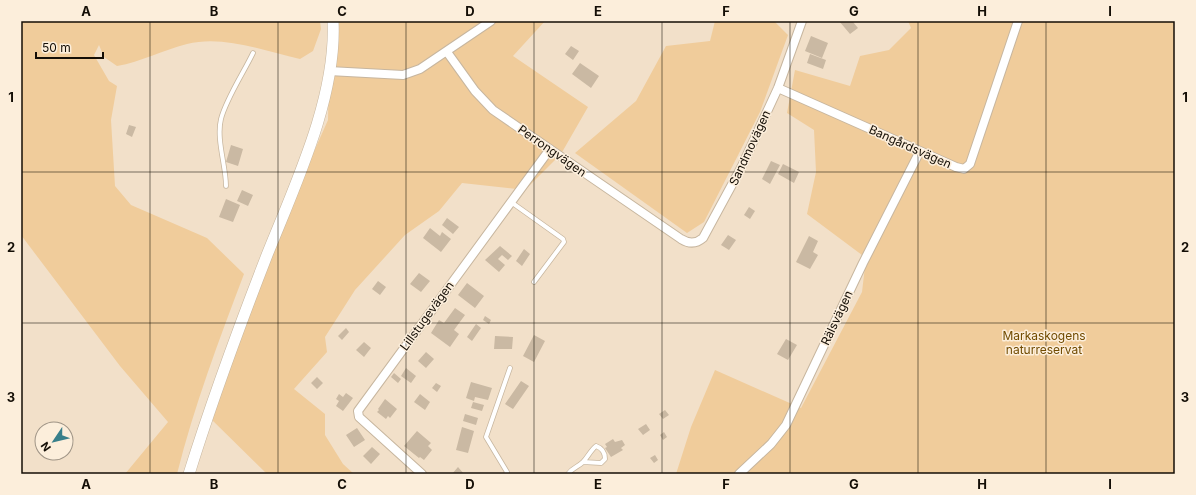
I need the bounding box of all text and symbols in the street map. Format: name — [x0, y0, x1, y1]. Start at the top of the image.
text: A — [81, 3, 91, 19]
text: B — [210, 3, 219, 19]
text: C — [337, 3, 347, 19]
text: D — [465, 3, 475, 19]
text: E — [594, 3, 602, 19]
text: F — [722, 3, 730, 19]
text: G — [849, 3, 859, 19]
text: H — [977, 3, 987, 19]
text: I — [1108, 3, 1112, 19]
scale bar — [36, 34, 103, 60]
text: 50 m — [42, 40, 71, 55]
text: 1 — [8, 89, 14, 105]
text: 1 — [1182, 89, 1188, 105]
street label: Sandmovägen — [726, 108, 774, 188]
street label: Perrongvägen — [515, 121, 589, 180]
street label: Bangårdsvägen — [867, 122, 954, 171]
text: 2 — [7, 239, 15, 255]
text: 2 — [1181, 239, 1189, 255]
street label: Lillstugevägen — [396, 278, 457, 353]
street label: Rälsvägen — [817, 288, 856, 347]
park label: Markaskogens naturreservat — [1002, 328, 1086, 357]
text: 3 — [7, 389, 15, 405]
text: 3 — [1181, 389, 1189, 405]
north arrow — [34, 421, 74, 461]
text: N — [38, 439, 54, 454]
text: A — [81, 476, 91, 492]
text: B — [210, 476, 219, 492]
text: C — [337, 476, 347, 492]
text: D — [465, 476, 475, 492]
text: E — [594, 476, 602, 492]
text: F — [722, 476, 730, 492]
text: G — [849, 476, 859, 492]
text: H — [977, 476, 987, 492]
text: I — [1108, 476, 1112, 492]

